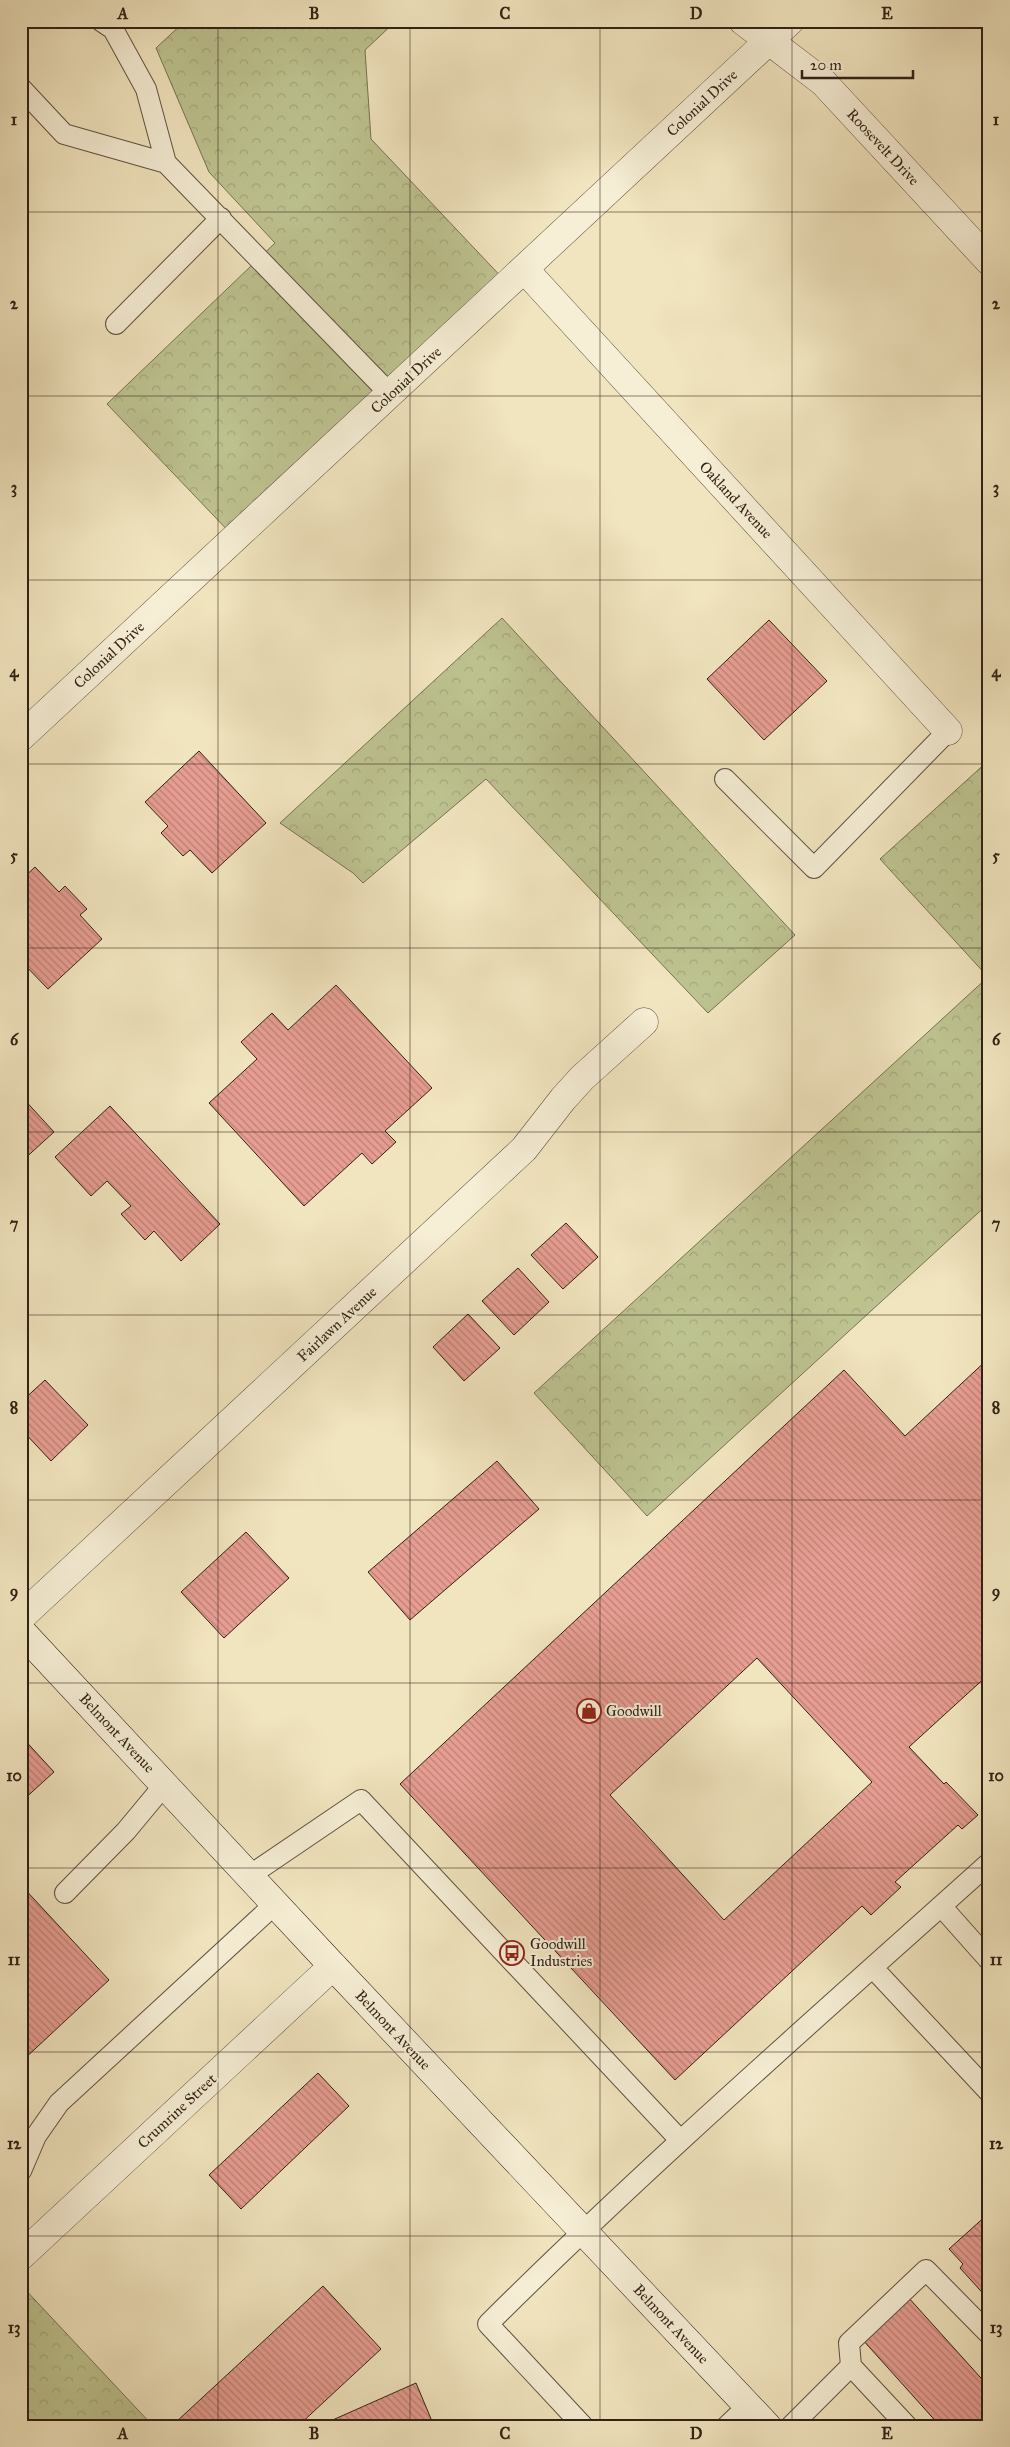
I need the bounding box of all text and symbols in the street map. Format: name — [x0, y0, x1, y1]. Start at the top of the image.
text: A — [117, 4, 129, 23]
text: B — [309, 4, 319, 23]
text: C — [500, 4, 511, 23]
text: D — [690, 4, 703, 23]
text: E — [881, 4, 893, 23]
scale bar — [802, 48, 914, 80]
text: 20 m — [810, 56, 842, 74]
street label: Colonial Drive — [663, 66, 741, 140]
street label: Roosevelt Drive — [843, 105, 923, 189]
text: 1 — [11, 110, 18, 129]
text: 1 — [993, 110, 1000, 129]
text: 2 — [10, 294, 19, 313]
text: 2 — [992, 294, 1001, 313]
street label: Colonial Drive — [367, 343, 445, 417]
street label: Oakland Avenue — [696, 458, 776, 542]
text: 3 — [11, 478, 17, 498]
text: 3 — [993, 478, 999, 498]
street label: Colonial Drive — [70, 618, 148, 692]
text: 4 — [10, 662, 20, 682]
text: 4 — [992, 662, 1002, 682]
text: 5 — [10, 846, 18, 865]
text: 5 — [992, 846, 1000, 865]
text: 6 — [10, 1030, 19, 1049]
text: 6 — [992, 1030, 1001, 1049]
text: 7 — [10, 1214, 19, 1233]
text: 7 — [992, 1214, 1001, 1233]
street label: Fairlawn Avenue — [294, 1283, 380, 1365]
text: 8 — [10, 1398, 18, 1417]
text: 8 — [992, 1398, 1000, 1417]
text: 9 — [10, 1582, 18, 1602]
text: 9 — [992, 1582, 1000, 1602]
street label: Belmont Avenue — [76, 1690, 158, 1776]
shop icon: Goodwill — [576, 1698, 602, 1724]
place label: Goodwill — [606, 1702, 663, 1720]
text: 10 — [6, 1766, 22, 1785]
text: 10 — [988, 1766, 1004, 1785]
place label: Goodwill Industries — [530, 1935, 592, 1970]
bus stop icon: Goodwill Industries — [499, 1940, 525, 1966]
text: 11 — [8, 1950, 21, 1969]
text: 11 — [990, 1950, 1003, 1969]
street label: Belmont Avenue — [352, 1987, 434, 2073]
street label: Crumrine Street — [134, 2069, 221, 2152]
text: 12 — [7, 2134, 22, 2153]
text: 12 — [989, 2134, 1004, 2153]
street label: Belmont Avenue — [630, 2281, 712, 2367]
text: 13 — [8, 2318, 20, 2338]
text: 13 — [990, 2318, 1002, 2338]
text: A — [117, 2424, 129, 2443]
text: B — [309, 2424, 319, 2443]
text: C — [500, 2424, 511, 2443]
text: D — [690, 2424, 703, 2443]
text: E — [881, 2424, 893, 2443]

